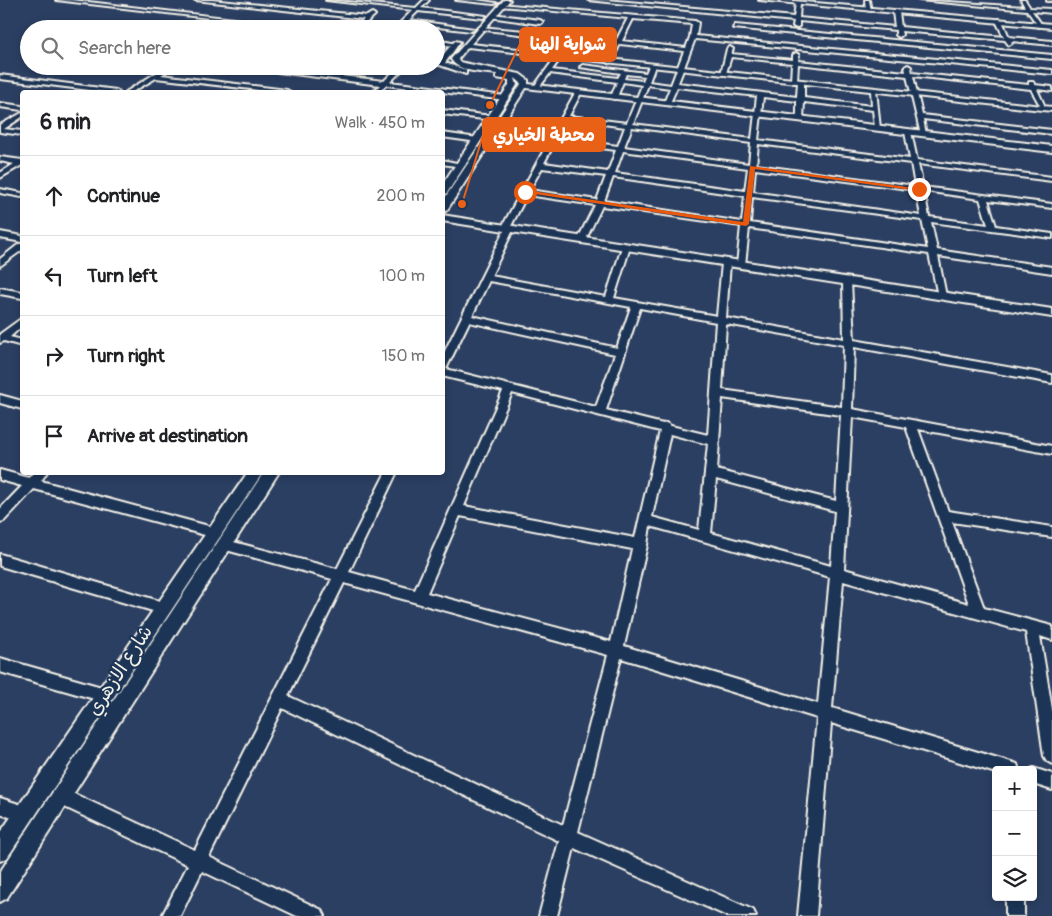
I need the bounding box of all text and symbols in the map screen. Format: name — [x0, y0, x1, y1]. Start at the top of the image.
search box — [20, 20, 445, 75]
callout: شواية الهنا — [520, 28, 616, 61]
text: شواية الهنا — [530, 33, 606, 56]
icon: search — [38, 34, 66, 62]
text: Search here — [78, 36, 171, 60]
text: 6 min — [40, 109, 91, 136]
text: Walk · 450 m — [335, 113, 425, 133]
callout: محطة الخياري — [483, 118, 605, 151]
text: محطة الخياري — [493, 124, 595, 149]
route end — [908, 178, 931, 201]
route start — [514, 181, 537, 204]
icon: ahead — [40, 182, 68, 210]
text: Continue — [87, 184, 160, 208]
text: 200 m — [377, 186, 425, 206]
icon: left — [40, 262, 68, 290]
text: Turn left — [87, 264, 157, 288]
text: 100 m — [379, 266, 425, 286]
icon: right — [40, 342, 68, 370]
text: Turn right — [87, 344, 165, 368]
text: 150 m — [381, 346, 425, 366]
icon: arrive — [40, 422, 68, 450]
text: Arrive at destination — [87, 424, 248, 448]
street label: شارع الازهري — [82, 621, 160, 721]
map controls — [992, 766, 1037, 901]
button: + — [992, 766, 1037, 811]
button: − — [992, 811, 1037, 856]
button: layers — [992, 856, 1037, 901]

